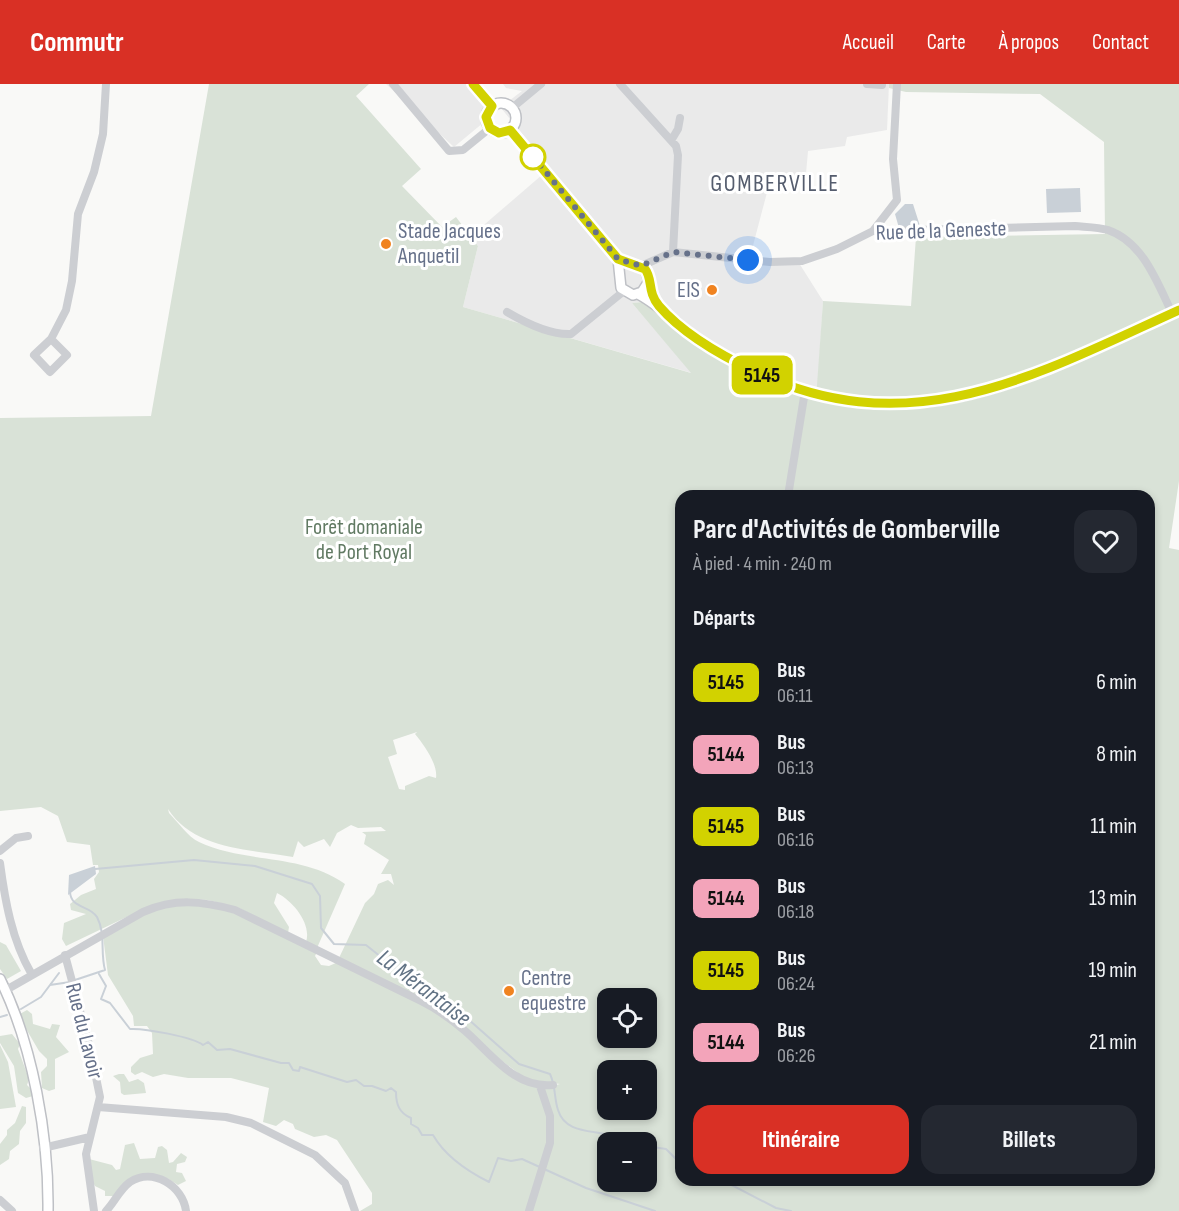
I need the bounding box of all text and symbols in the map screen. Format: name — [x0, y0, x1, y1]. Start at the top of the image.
text: Commutr — [30, 26, 124, 59]
text: Accueil — [843, 30, 894, 55]
text: Carte — [927, 30, 966, 55]
text: À propos — [999, 30, 1059, 55]
text: Contact — [1092, 30, 1149, 55]
unlabelled marker — [520, 144, 546, 170]
district label: GOMBERVILLE — [710, 169, 840, 198]
street label: Rue de la Geneste — [875, 215, 1007, 247]
place label: Stade Jacques Anquetil — [397, 218, 501, 270]
marker: Stade Jacques Anquetil — [379, 237, 393, 251]
your location — [733, 245, 763, 275]
place label: EIS — [677, 277, 700, 304]
marker: EIS — [705, 283, 719, 297]
line badge: 5145 — [720, 356, 804, 394]
text: 5145 — [744, 363, 780, 388]
button: heart — [1074, 510, 1137, 573]
text: Parc d'Activités de Gomberville — [693, 513, 1000, 546]
park label: Forêt domaniale de Port Royal — [305, 514, 423, 566]
text: À pied · 4 min · 240 m — [693, 552, 832, 576]
text: Départs — [693, 605, 755, 632]
text: Bus — [777, 657, 806, 684]
text: 6 min — [1096, 669, 1137, 696]
text: 5145 — [708, 670, 744, 695]
text: 06:11 — [777, 684, 812, 708]
text: Bus — [777, 729, 806, 756]
text: 8 min — [1096, 741, 1137, 768]
text: 5144 — [707, 742, 745, 767]
text: 06:13 — [777, 756, 814, 780]
text: Bus — [777, 801, 806, 828]
text: 11 min — [1090, 813, 1137, 840]
text: 5145 — [708, 814, 744, 839]
text: 06:16 — [777, 828, 814, 852]
text: Bus — [777, 873, 806, 900]
text: 13 min — [1089, 885, 1137, 912]
text: 5144 — [707, 886, 745, 911]
text: 06:18 — [777, 900, 814, 924]
water label: La Mérantaise — [371, 943, 477, 1033]
text: Bus — [777, 945, 806, 972]
text: 19 min — [1088, 957, 1137, 984]
text: 5145 — [708, 958, 744, 983]
place label: Centre equestre — [521, 965, 586, 1017]
text: 06:24 — [777, 972, 815, 996]
street label: Rue du Lavoir — [59, 980, 109, 1082]
marker: Centre equestre — [502, 984, 516, 998]
map controls — [597, 988, 657, 1192]
button: locate — [597, 988, 657, 1048]
text: Bus — [777, 1017, 806, 1044]
text: 21 min — [1089, 1029, 1137, 1056]
text: 5144 — [707, 1030, 745, 1055]
text: 06:26 — [777, 1044, 815, 1068]
button: + — [597, 1060, 657, 1120]
button: Itinéraire — [693, 1105, 909, 1174]
button: Billets — [921, 1105, 1137, 1174]
button: − — [597, 1132, 657, 1192]

